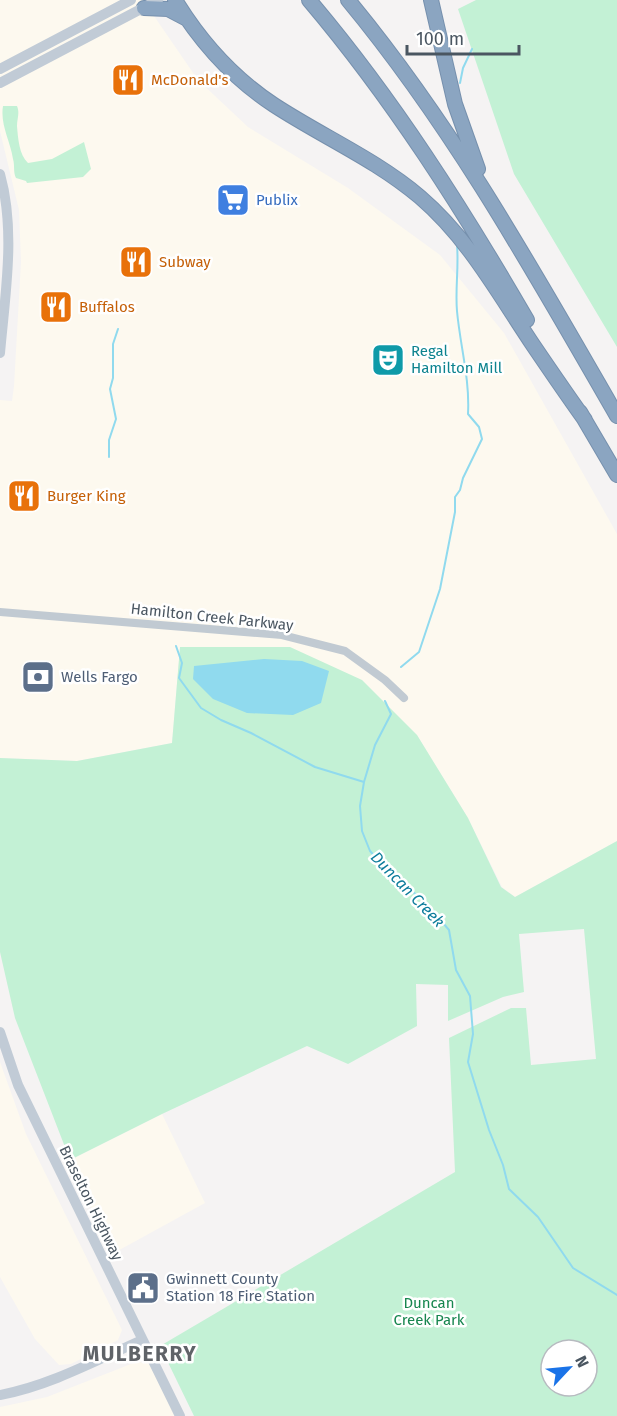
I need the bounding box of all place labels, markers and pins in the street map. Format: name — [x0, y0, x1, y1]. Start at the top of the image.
restaurant icon: McDonald's — [110, 62, 146, 98]
place label: McDonald's — [151, 71, 229, 89]
supermarket icon: Publix — [215, 182, 251, 218]
place label: Publix — [256, 191, 299, 209]
restaurant icon: Subway — [118, 244, 154, 280]
place label: Subway — [159, 253, 211, 271]
restaurant icon: Buffalos — [38, 289, 74, 325]
place label: Buffalos — [79, 298, 135, 316]
theatre icon: Regal Hamilton Mill — [370, 342, 406, 378]
place label: Regal Hamilton Mill — [411, 342, 503, 377]
restaurant icon: Burger King — [6, 478, 42, 514]
place label: Burger King — [47, 487, 126, 505]
bank icon: Wells Fargo — [20, 659, 56, 695]
place label: Wells Fargo — [61, 668, 138, 686]
public building icon: Gwinnett County Station 18 Fire Station — [125, 1270, 161, 1306]
place label: Gwinnett County Station 18 Fire Station — [166, 1270, 315, 1305]

